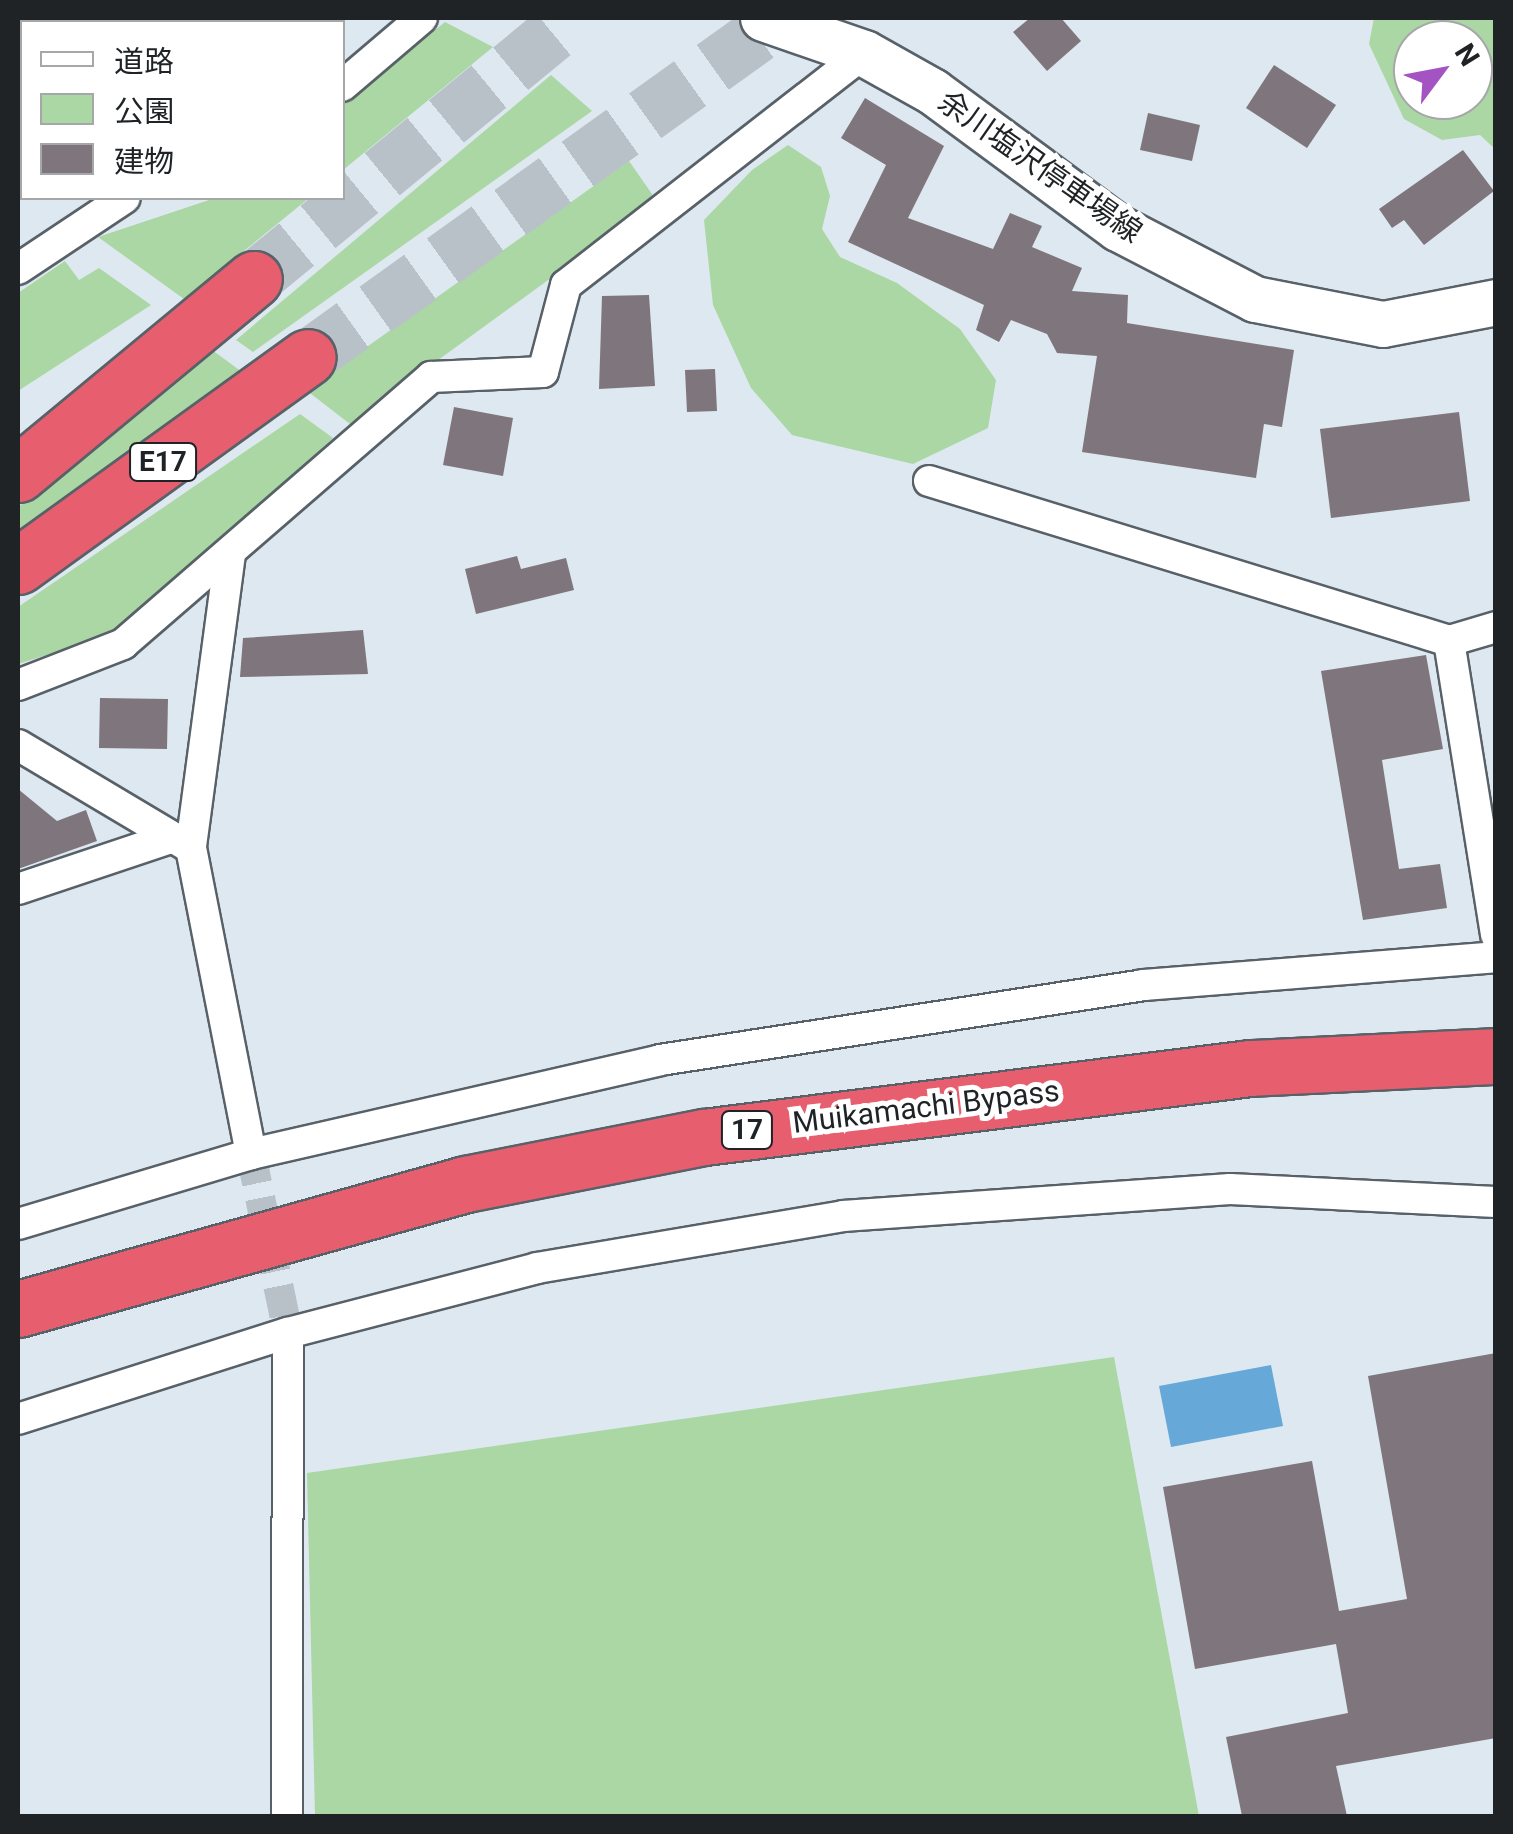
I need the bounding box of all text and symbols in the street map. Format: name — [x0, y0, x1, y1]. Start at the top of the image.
legend — [20, 20, 345, 200]
north arrow — [1393, 20, 1493, 120]
text: N — [1448, 38, 1486, 72]
text: 道路 — [114, 44, 174, 79]
street label: 余川塩沢停車場線 — [931, 83, 1149, 251]
text: 公園 — [114, 94, 174, 129]
text: 建物 — [114, 144, 174, 179]
road number: E17 — [128, 439, 198, 485]
street label: Muikamachi Bypass — [791, 1073, 1061, 1141]
road number: 17 — [720, 1107, 774, 1153]

